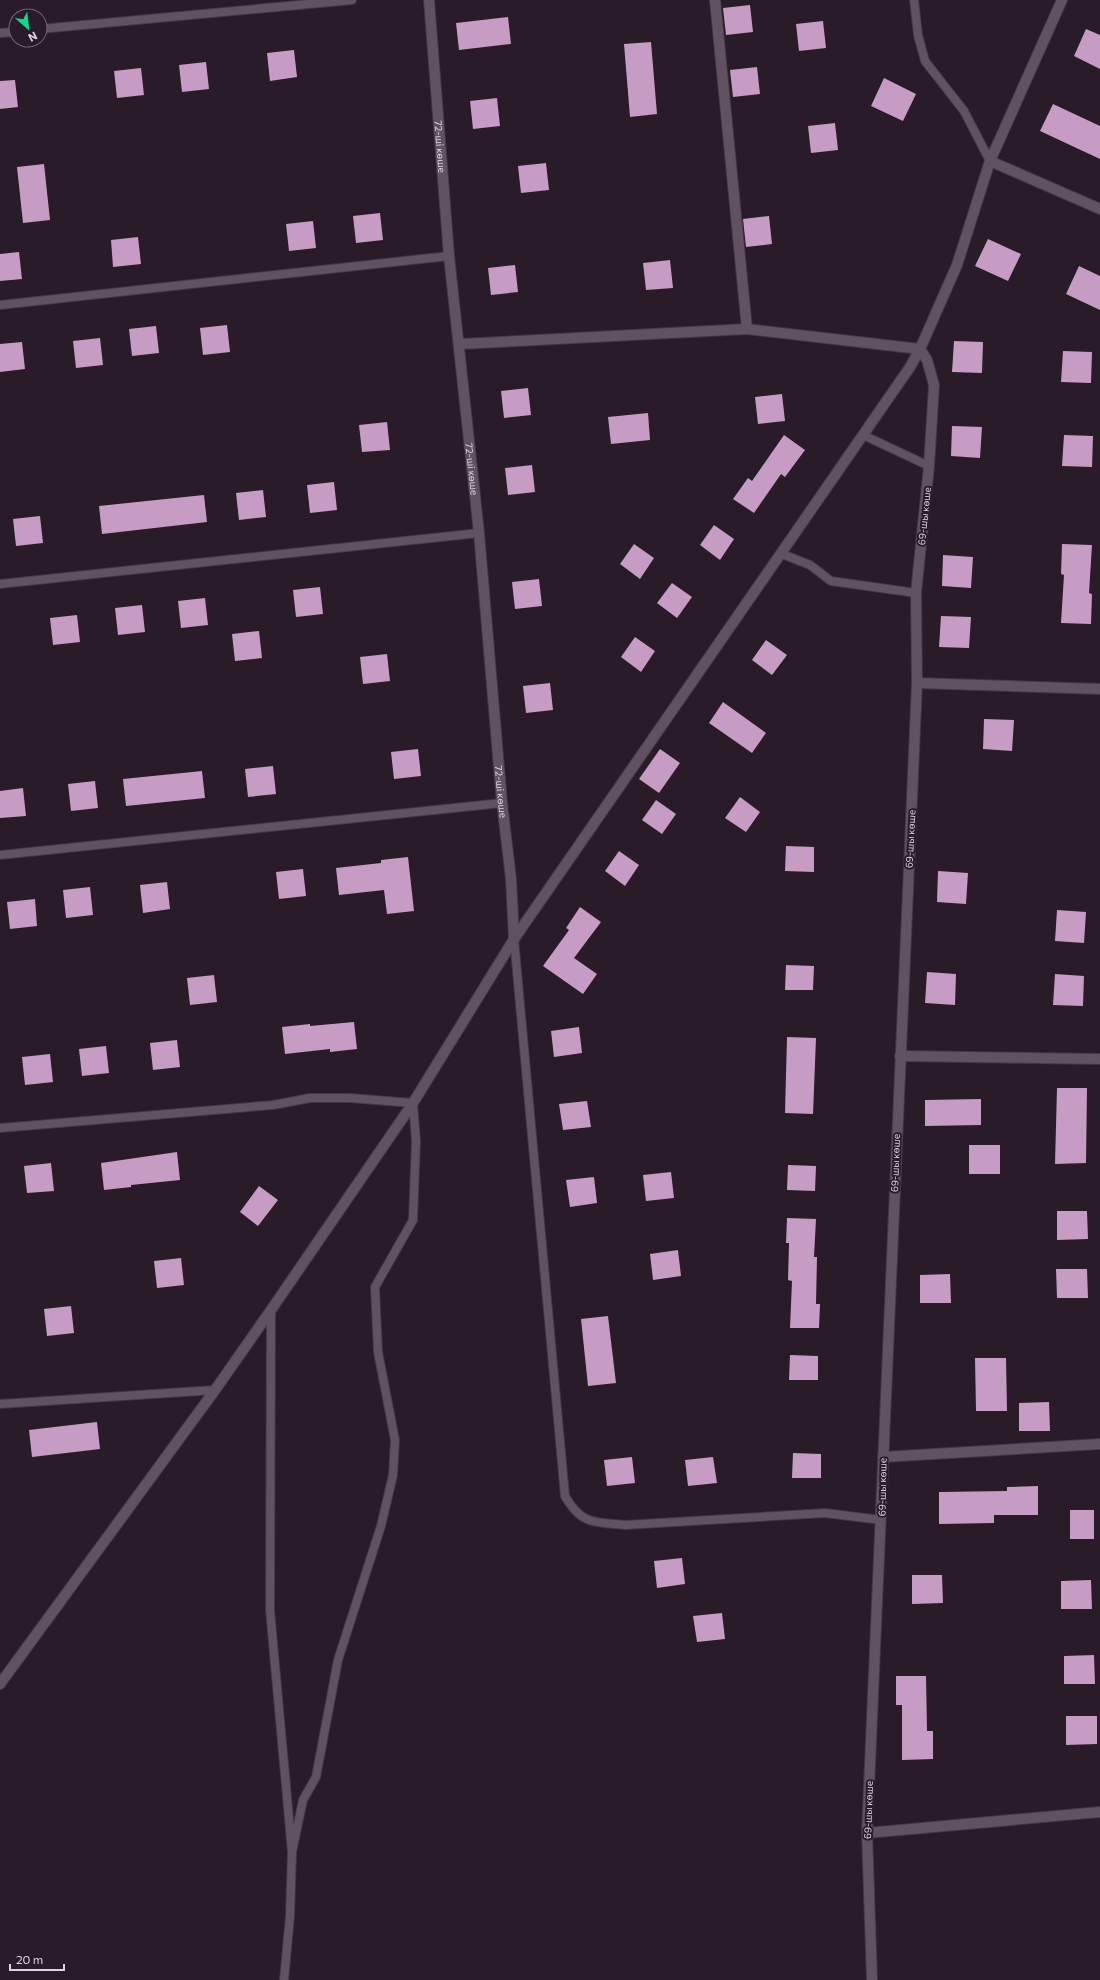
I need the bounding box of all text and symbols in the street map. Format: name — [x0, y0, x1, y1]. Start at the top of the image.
north arrow — [8, 8, 48, 48]
text: N — [26, 30, 40, 45]
street label: 72-ші көше — [432, 120, 448, 173]
street label: 72-ші көше — [463, 442, 481, 496]
street label: 69-шы көше — [915, 486, 933, 546]
street label: 72-ші көше — [493, 765, 510, 819]
street label: 69-шы көше — [902, 810, 918, 868]
street label: 69-шы көше — [888, 1134, 902, 1192]
street label: 69-шы көше — [875, 1458, 889, 1516]
street label: 69-шы көше — [861, 1781, 875, 1839]
scale bar — [10, 1946, 64, 1972]
text: 20 m — [16, 1952, 43, 1966]

